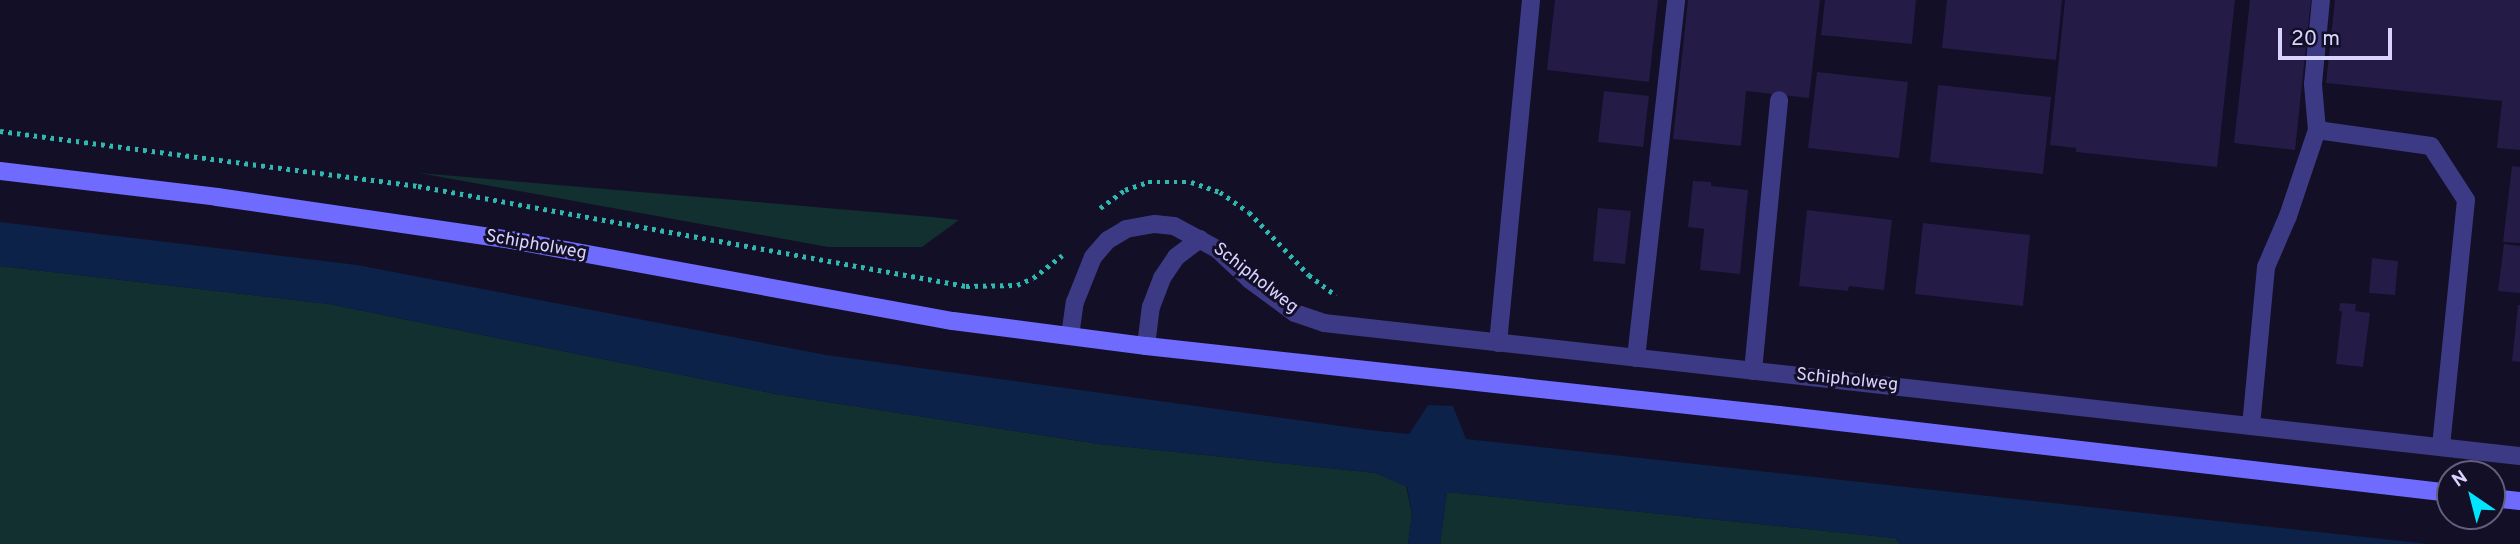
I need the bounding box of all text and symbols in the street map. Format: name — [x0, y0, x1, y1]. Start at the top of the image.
scale bar — [2282, 14, 2396, 58]
text: 20 m — [2291, 26, 2340, 53]
street label: Schipholweg — [484, 226, 588, 266]
street label: Schipholweg — [1208, 239, 1302, 319]
street label: Schipholweg — [1795, 365, 1899, 397]
north arrow — [2436, 460, 2506, 530]
text: N — [2448, 466, 2473, 493]

